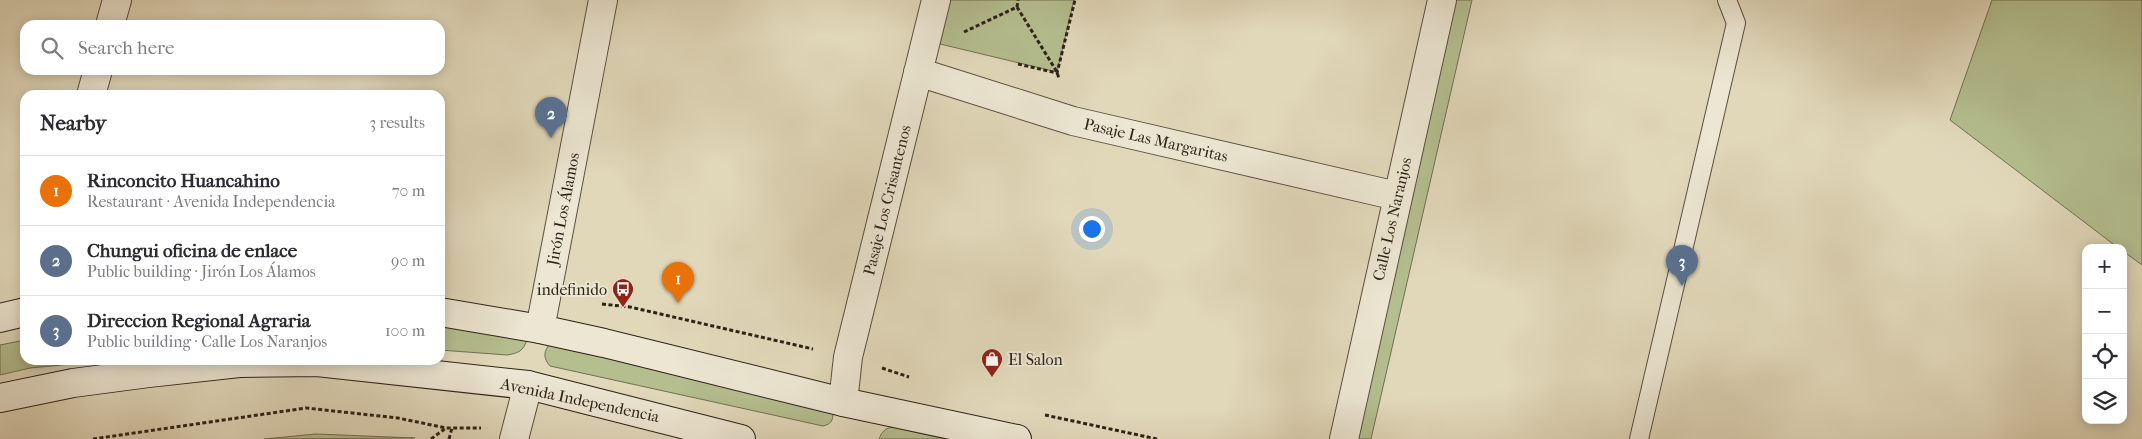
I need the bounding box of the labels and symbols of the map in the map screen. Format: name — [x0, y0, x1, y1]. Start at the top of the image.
pin: 2 — [535, 97, 567, 138]
street label: Pasaje Las Margaritas — [1082, 114, 1230, 166]
street label: Pasaje Los Crisantenos — [859, 123, 915, 277]
street label: Jirón Los Álamos — [541, 151, 583, 269]
street label: Calle Los Naranjos — [1369, 155, 1415, 283]
your location — [1079, 216, 1105, 242]
pin: 3 — [1666, 245, 1698, 286]
pin: 1 — [662, 262, 694, 303]
bus stop icon: indefinido — [611, 277, 635, 308]
place label: indefinido — [537, 280, 607, 299]
shop icon: El Salon — [980, 347, 1004, 378]
place label: El Salon — [1008, 350, 1064, 369]
street label: Avenida Independencia — [498, 374, 662, 426]

